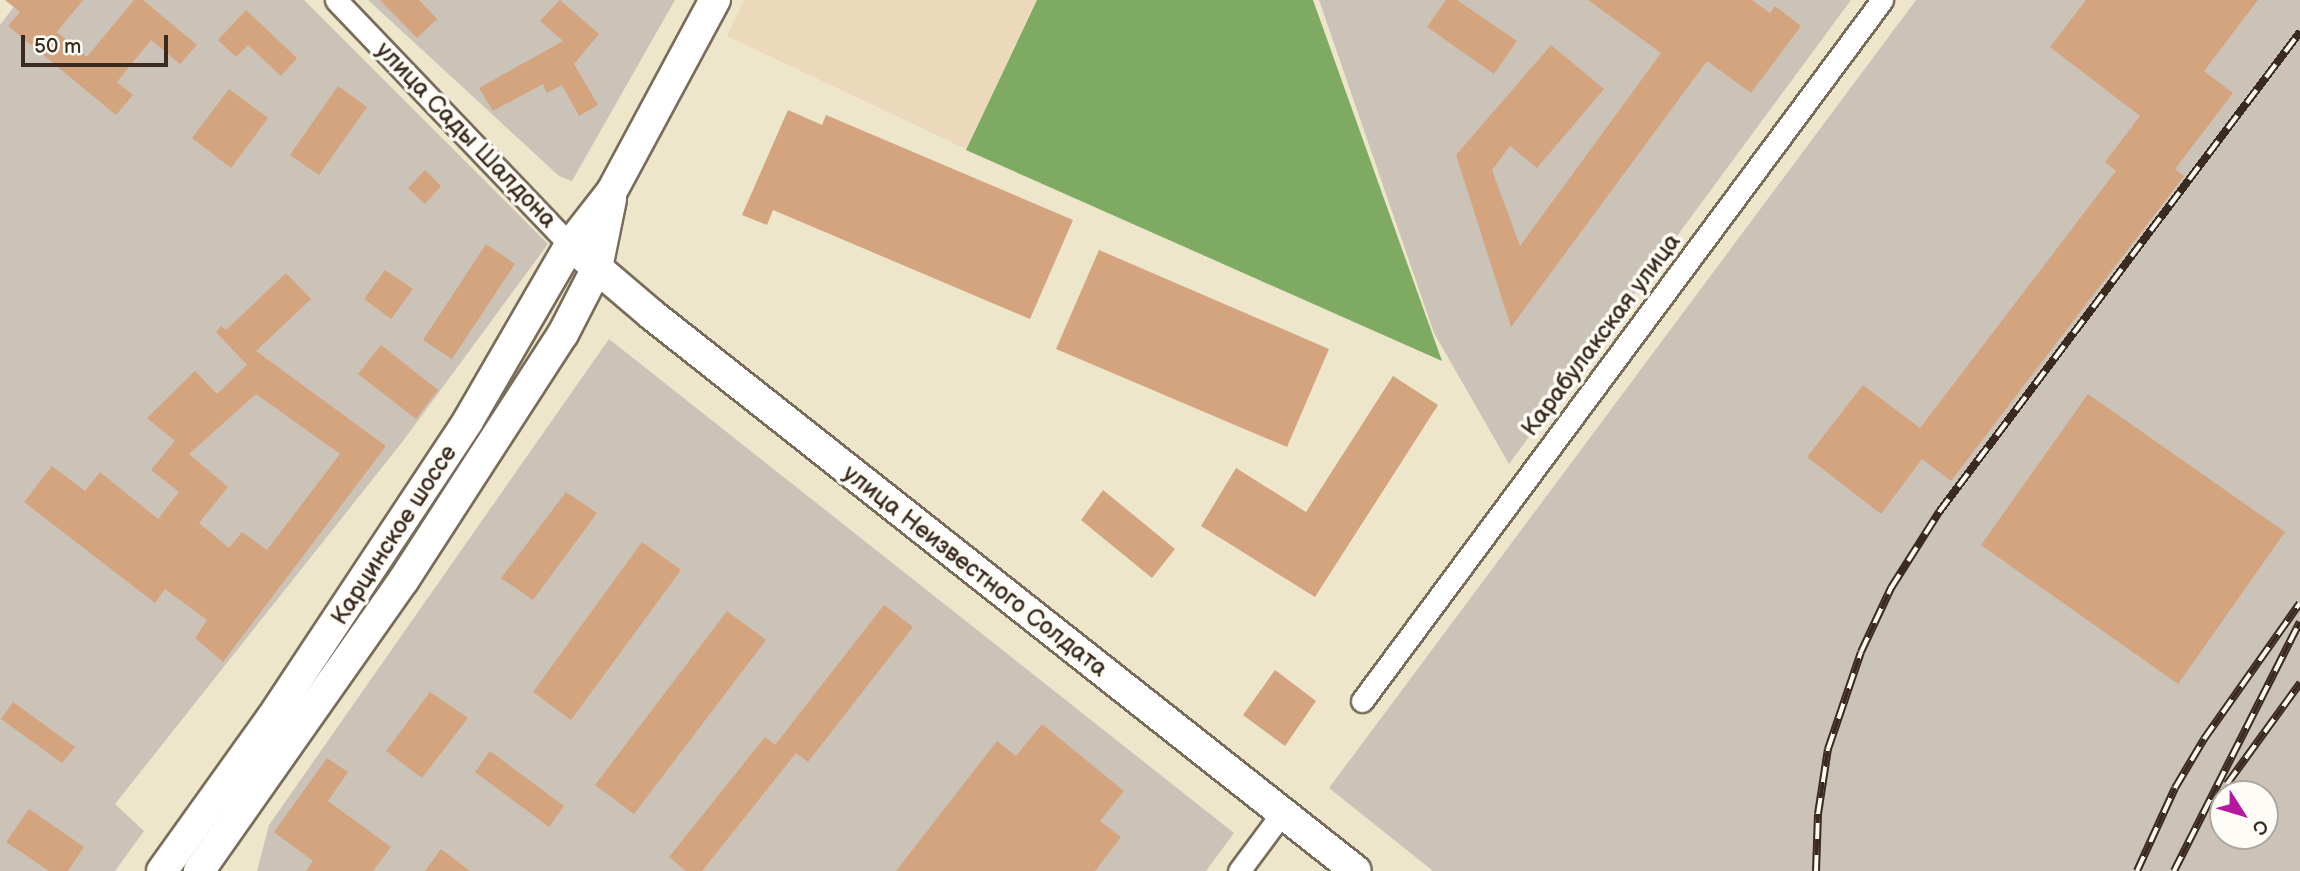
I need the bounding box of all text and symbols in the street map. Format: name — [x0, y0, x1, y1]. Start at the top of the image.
scale bar — [24, 21, 172, 65]
text: 50 m — [34, 34, 81, 59]
street label: улица Сады Шалдона — [370, 36, 562, 234]
street label: Карабулакская улица — [1515, 228, 1687, 442]
street label: Карцинское шоссе — [325, 440, 463, 630]
street label: улица Неизвестного Солдата — [837, 459, 1113, 683]
north arrow — [2209, 780, 2279, 850]
text: С — [2246, 815, 2273, 839]

